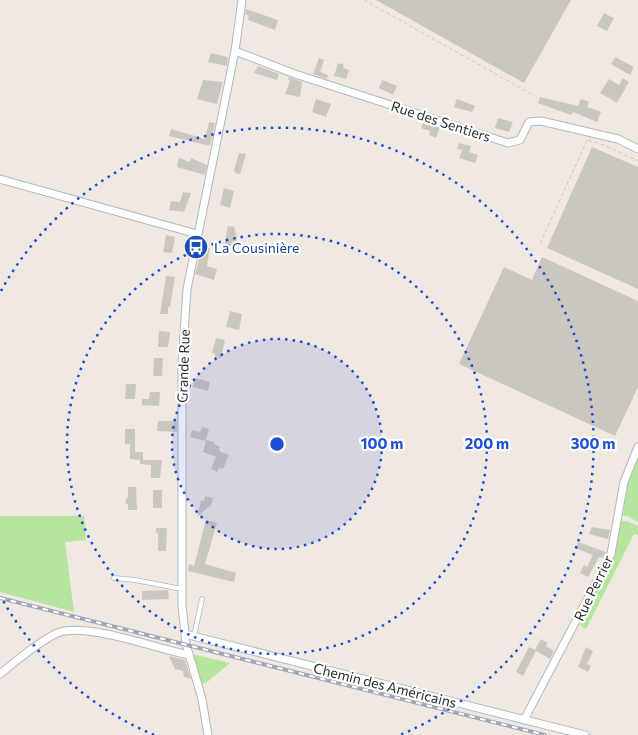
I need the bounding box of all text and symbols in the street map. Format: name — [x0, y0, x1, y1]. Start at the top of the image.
street label: Rue des Sentiers — [389, 97, 493, 145]
bus stop icon: La Cousinière — [183, 234, 209, 260]
place label: La Cousinière — [214, 239, 300, 256]
street label: Grande Rue — [173, 329, 193, 403]
text: 100 m — [361, 434, 403, 452]
text: 200 m — [465, 434, 509, 452]
text: 300 m — [571, 434, 615, 452]
centre of rings — [268, 435, 286, 453]
street label: Rue Perrier — [570, 552, 616, 624]
street label: Chemin des Américains — [312, 659, 458, 711]

